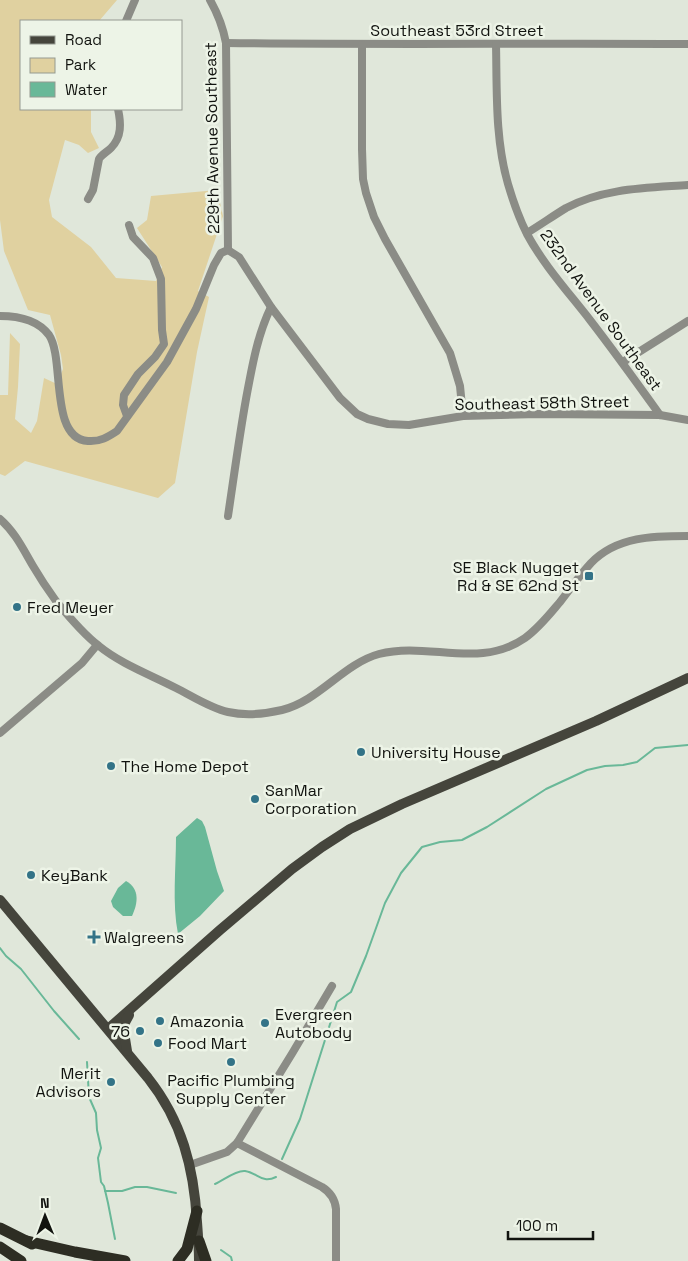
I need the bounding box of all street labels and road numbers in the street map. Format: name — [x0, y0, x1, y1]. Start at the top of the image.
street label: Southeast 53rd Street — [370, 20, 544, 41]
street label: 229th Avenue Southeast — [200, 42, 224, 234]
street label: 232nd Avenue Southeast — [535, 225, 667, 395]
street label: Southeast 58th Street — [454, 391, 630, 415]

